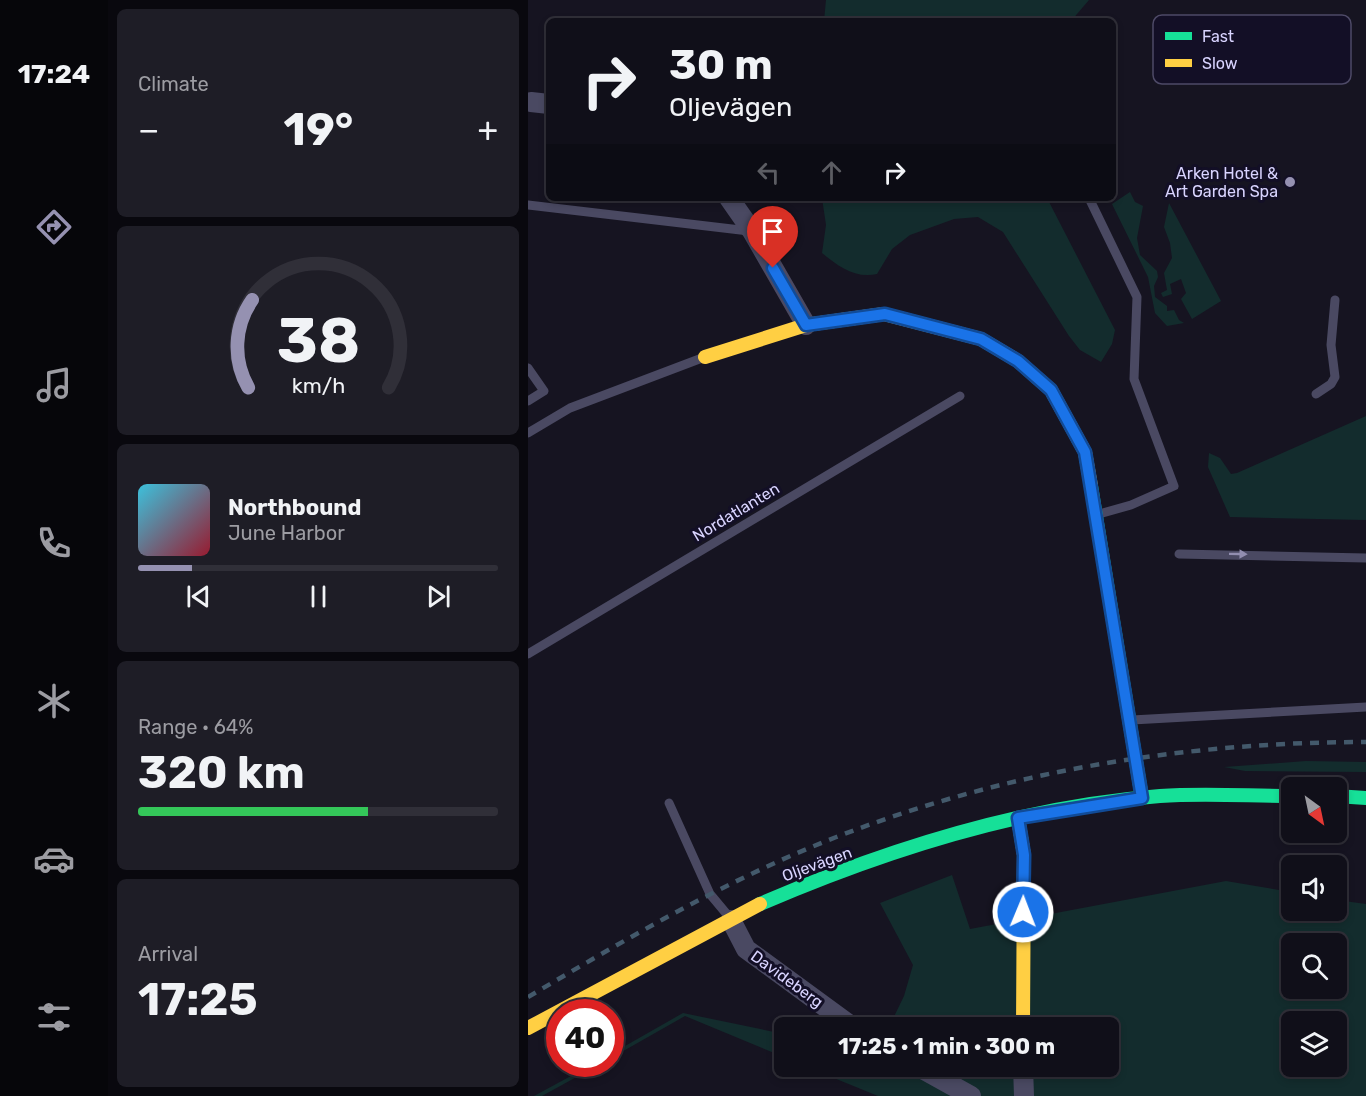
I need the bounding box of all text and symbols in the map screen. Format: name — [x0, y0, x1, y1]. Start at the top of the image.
legend — [1153, 15, 1351, 84]
text: Fast — [1202, 27, 1234, 46]
text: 30 m — [669, 40, 773, 90]
icon: right — [570, 42, 648, 120]
text: Slow — [1202, 54, 1238, 73]
text: 17:24 — [18, 58, 90, 90]
text: Climate — [138, 72, 209, 96]
text: Oljevägen — [669, 91, 792, 123]
text: 19° — [284, 103, 353, 156]
text: − — [138, 110, 159, 149]
text: + — [477, 110, 498, 149]
icon: left — [752, 156, 785, 189]
icon: ahead — [815, 156, 848, 189]
icon: right — [878, 156, 911, 189]
place label: Arken Hotel & Art Garden Spa — [1165, 164, 1278, 201]
marker: Arken Hotel & Art Garden Spa — [1283, 175, 1297, 189]
icon: directions — [33, 206, 75, 248]
pin — [747, 206, 798, 268]
icon: arrive — [756, 215, 789, 248]
text: 38 — [276, 304, 360, 378]
icon: music — [33, 364, 75, 406]
text: km/h — [291, 373, 345, 398]
street label: Nordatlanten — [689, 479, 783, 545]
text: Northbound — [228, 494, 361, 521]
text: June Harbor — [228, 521, 345, 545]
icon: phone — [33, 522, 75, 564]
one-way arrow — [1228, 549, 1247, 558]
icon: previous — [182, 580, 215, 613]
icon: pause — [302, 580, 335, 613]
icon: next — [422, 580, 455, 613]
icon: climate — [33, 680, 75, 722]
text: Range · 64% — [138, 715, 254, 739]
text: 320 km — [138, 746, 305, 799]
north arrow — [1281, 777, 1347, 843]
map controls — [1281, 777, 1347, 1077]
icon: car — [33, 838, 75, 880]
street label: Oljevägen — [779, 843, 855, 885]
button: sound — [1281, 855, 1347, 921]
position arrow — [991, 880, 1055, 944]
button: search — [1281, 933, 1347, 999]
text: Arrival — [138, 942, 198, 966]
street label: Davideberg — [747, 946, 827, 1012]
text: 17:25 — [138, 973, 258, 1026]
icon: filters — [33, 996, 75, 1038]
speed limit sign: 40 — [546, 999, 624, 1077]
button: layers — [1281, 1011, 1347, 1077]
text: 17:25 · 1 min · 300 m — [838, 1033, 1055, 1060]

